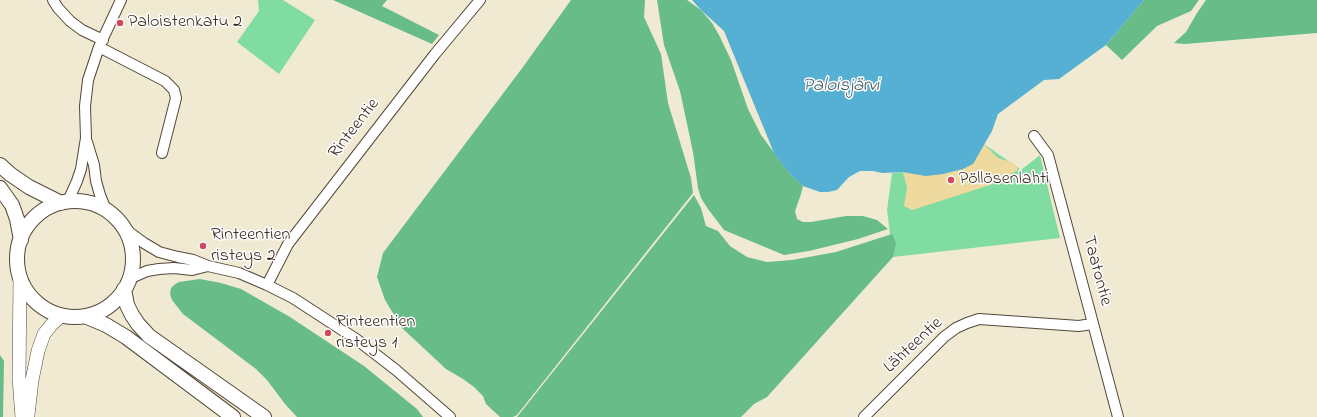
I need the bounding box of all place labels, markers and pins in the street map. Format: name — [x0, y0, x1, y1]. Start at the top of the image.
place label: Paloistenkatu 2 — [128, 12, 242, 34]
marker: Paloistenkatu 2 — [115, 18, 125, 28]
place label: Pöllösenlahti — [959, 169, 1049, 191]
marker: Pöllösenlahti — [946, 175, 956, 185]
place label: Rinteentien risteys 2 — [211, 225, 290, 268]
marker: Rinteentien risteys 2 — [198, 241, 208, 251]
place label: Rinteentien risteys 1 — [336, 312, 415, 354]
marker: Rinteentien risteys 1 — [323, 328, 333, 338]

